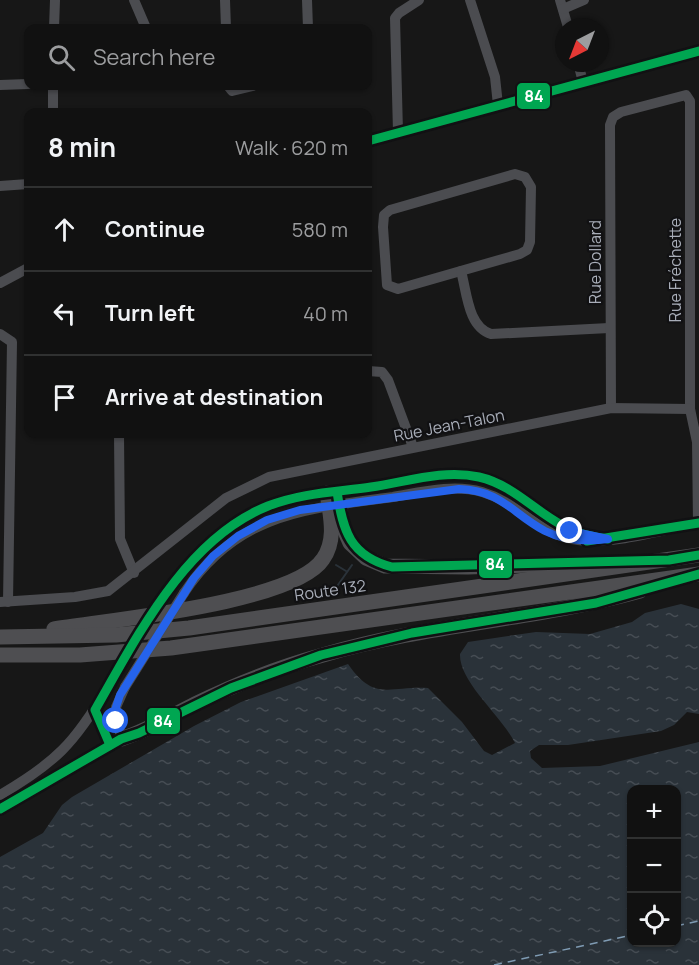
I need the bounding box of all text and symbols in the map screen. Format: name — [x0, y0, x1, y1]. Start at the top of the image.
north arrow — [555, 18, 609, 72]
search box — [24, 24, 372, 90]
icon: search — [45, 41, 78, 74]
text: Search here — [93, 42, 215, 72]
line badge: 84 — [516, 82, 551, 110]
text: 84 — [524, 85, 544, 107]
text: 8 min — [48, 129, 116, 165]
text: Walk · 620 m — [235, 134, 348, 161]
icon: ahead — [48, 213, 81, 246]
text: Continue — [105, 214, 205, 244]
text: 580 m — [292, 216, 348, 243]
street label: Rue Fréchette — [664, 218, 686, 322]
street label: Rue Dollard — [584, 220, 606, 304]
icon: left — [48, 297, 81, 330]
text: Turn left — [105, 298, 195, 328]
text: 40 m — [303, 300, 348, 327]
icon: arrive — [48, 381, 81, 414]
text: Arrive at destination — [105, 382, 323, 412]
street label: Rue Jean-Talon — [392, 403, 506, 447]
route end — [556, 517, 582, 543]
line badge: 84 — [478, 550, 513, 579]
text: 84 — [485, 553, 505, 575]
street label: Route 132 — [293, 574, 367, 606]
route start — [102, 707, 128, 733]
line badge: 84 — [146, 707, 181, 735]
text: 84 — [153, 710, 173, 732]
map controls — [627, 785, 681, 947]
button: + — [627, 785, 681, 839]
button: − — [627, 839, 681, 893]
button: locate — [627, 893, 681, 947]

